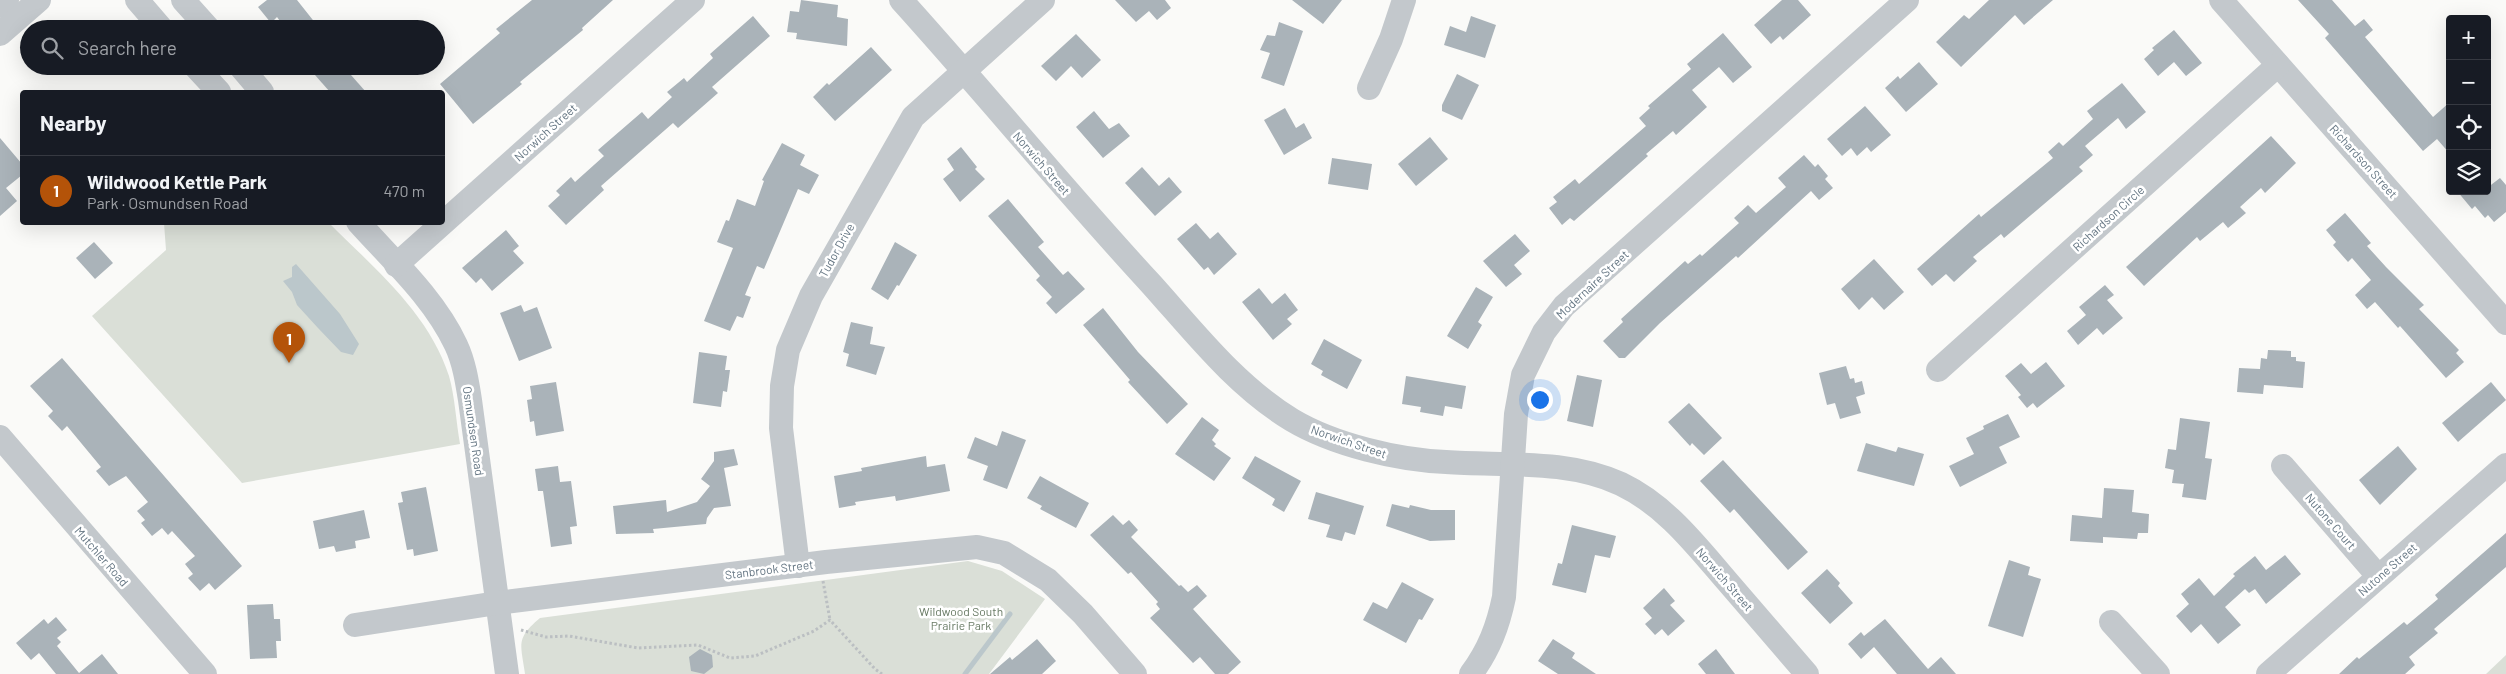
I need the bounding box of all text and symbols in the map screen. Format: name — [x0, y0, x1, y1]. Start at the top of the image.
map controls — [2446, 15, 2491, 195]
button: + — [2446, 15, 2491, 60]
search box — [20, 20, 445, 75]
icon: search — [38, 34, 66, 62]
text: Search here — [78, 36, 177, 59]
button: − — [2446, 60, 2491, 105]
street label: Norwich Street — [511, 100, 579, 164]
button: locate — [2446, 105, 2491, 150]
text: Nearby — [40, 110, 106, 135]
street label: Richardson Street — [2327, 121, 2401, 201]
street label: Norwich Street — [1011, 129, 1073, 197]
button: layers — [2446, 150, 2491, 195]
text: Wildwood Kettle Park — [87, 170, 267, 193]
text: 1 — [53, 181, 59, 200]
text: 470 m — [384, 181, 425, 200]
street label: Richardson Circle — [2069, 182, 2147, 254]
text: Park · Osmundsen Road — [87, 193, 248, 212]
street label: Tudor Drive — [815, 221, 857, 279]
street label: Modernaire Street — [1553, 247, 1631, 321]
pin: 1 — [273, 322, 305, 363]
street label: Osmundsen Road — [461, 385, 487, 477]
your location — [1527, 387, 1553, 413]
street label: Norwich Street — [1309, 422, 1389, 460]
street label: Nutone Court — [2303, 490, 2359, 552]
street label: Mutchler Road — [72, 523, 132, 589]
street label: Nutone Street — [2355, 540, 2419, 598]
street label: Norwich Street — [1694, 545, 1756, 613]
street label: Stanbrook Street — [724, 557, 814, 581]
park label: Wildwood South Prairie Park — [919, 604, 1003, 632]

